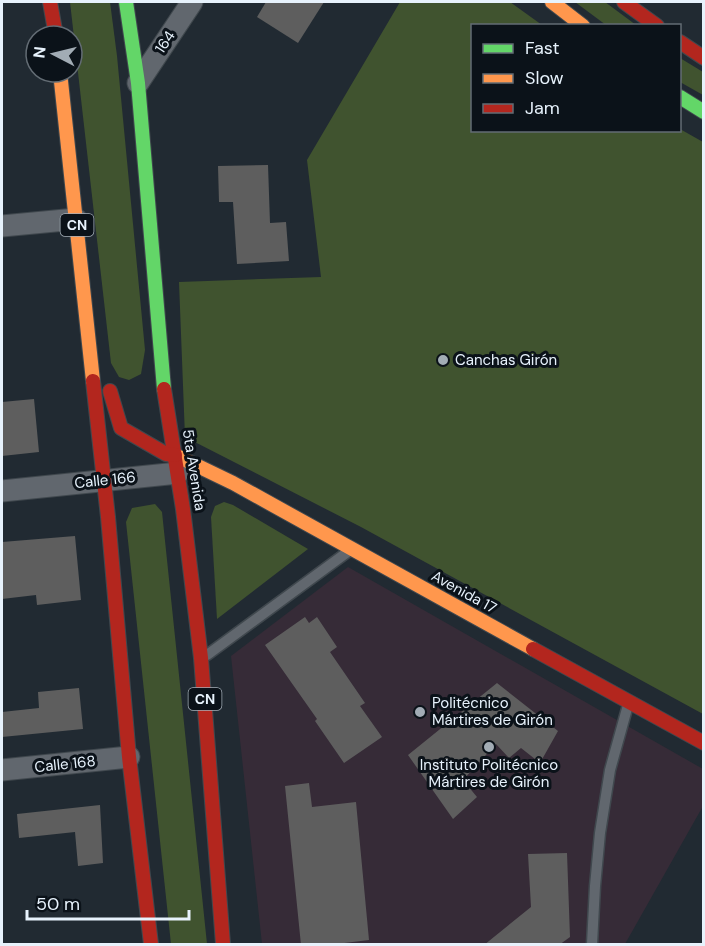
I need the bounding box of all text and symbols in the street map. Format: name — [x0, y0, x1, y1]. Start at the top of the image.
north arrow — [24, 24, 84, 84]
legend — [471, 24, 681, 132]
street label: 164 — [150, 27, 180, 57]
text: Fast — [525, 36, 560, 60]
text: N — [28, 45, 51, 59]
text: Slow — [525, 66, 564, 90]
text: Jam — [525, 96, 560, 120]
road number: CN — [60, 214, 94, 236]
place label: Canchas Girón — [455, 350, 557, 370]
marker: Canchas Girón — [436, 353, 450, 367]
street label: 5ta Avenida — [178, 428, 210, 512]
street label: Calle 166 — [73, 467, 137, 493]
street label: Avenida 17 — [428, 566, 500, 618]
road number: CN — [188, 688, 222, 710]
place label: Politécnico Mártires de Girón — [432, 693, 553, 730]
marker: Politécnico Mártires de Girón — [413, 705, 427, 719]
marker: Instituto Politécnico Mártires de Girón — [482, 740, 496, 754]
street label: Calle 168 — [33, 751, 97, 777]
place label: Instituto Politécnico Mártires de Girón — [420, 755, 558, 792]
scale bar — [27, 883, 189, 921]
text: 50 m — [36, 892, 80, 916]

